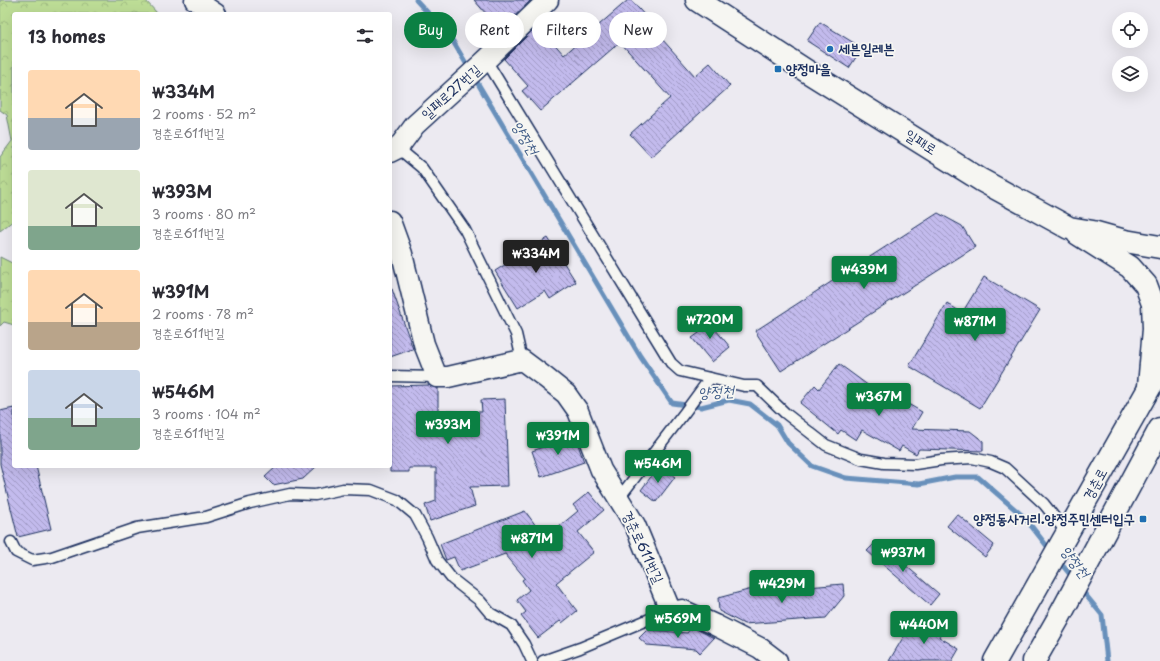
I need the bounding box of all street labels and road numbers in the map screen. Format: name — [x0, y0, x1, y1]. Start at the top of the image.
street label: 일패로27번길 — [416, 59, 486, 124]
street label: 일패로 — [901, 124, 941, 159]
street label: 경춘로 — [1077, 464, 1112, 504]
street label: 경춘로611번길 — [617, 507, 670, 587]

